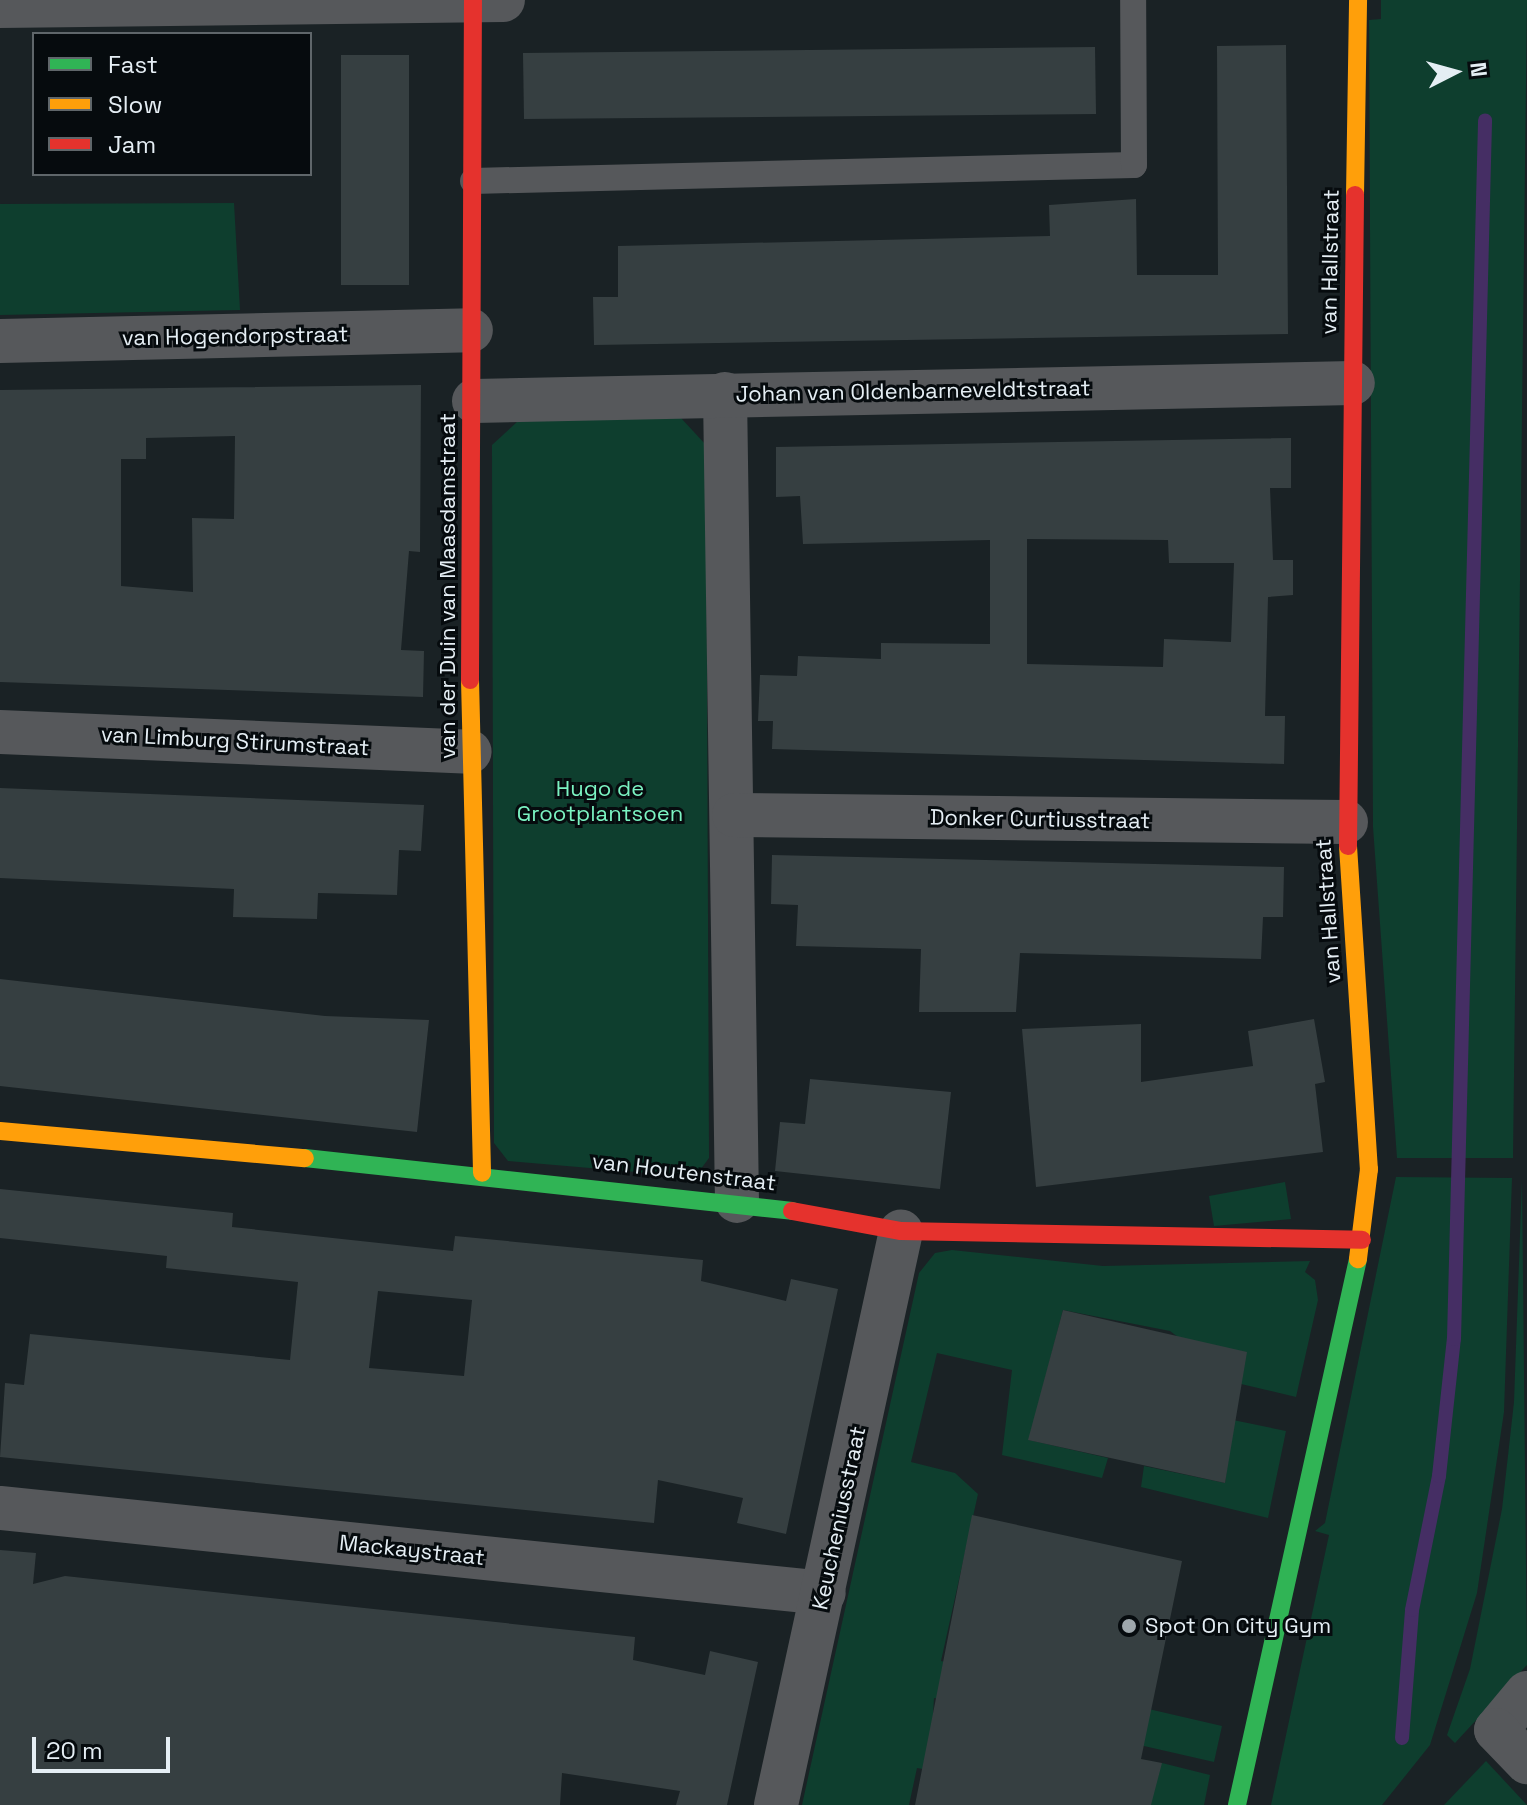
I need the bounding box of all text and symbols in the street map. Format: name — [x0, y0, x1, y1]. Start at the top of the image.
legend — [32, 32, 312, 176]
north arrow — [1415, 32, 1495, 112]
text: Fast — [108, 49, 158, 80]
text: N — [1464, 61, 1494, 78]
text: Slow — [108, 89, 162, 120]
text: Jam — [108, 129, 156, 160]
street label: van Hallstraat — [1316, 189, 1344, 335]
street label: van Hogendorpstraat — [122, 321, 348, 351]
street label: Johan van Oldenbarneveldtstraat — [735, 375, 1091, 407]
street label: van der Duin van Maasdamstraat — [435, 413, 461, 759]
street label: van Limburg Stirumstraat — [100, 721, 370, 761]
park label: Hugo de Grootplantsoen — [517, 775, 683, 826]
street label: Donker Curtiusstraat — [930, 804, 1150, 834]
street label: van Hallstraat — [1310, 838, 1346, 984]
street label: van Houtenstraat — [591, 1148, 777, 1196]
street label: Keucheniusstraat — [807, 1424, 871, 1612]
street label: Mackaystraat — [338, 1529, 486, 1571]
place label: Spot On City Gym — [1145, 1613, 1331, 1639]
marker: Spot On City Gym — [1120, 1617, 1138, 1635]
scale bar — [36, 1721, 174, 1771]
text: 20 m — [46, 1735, 103, 1766]

